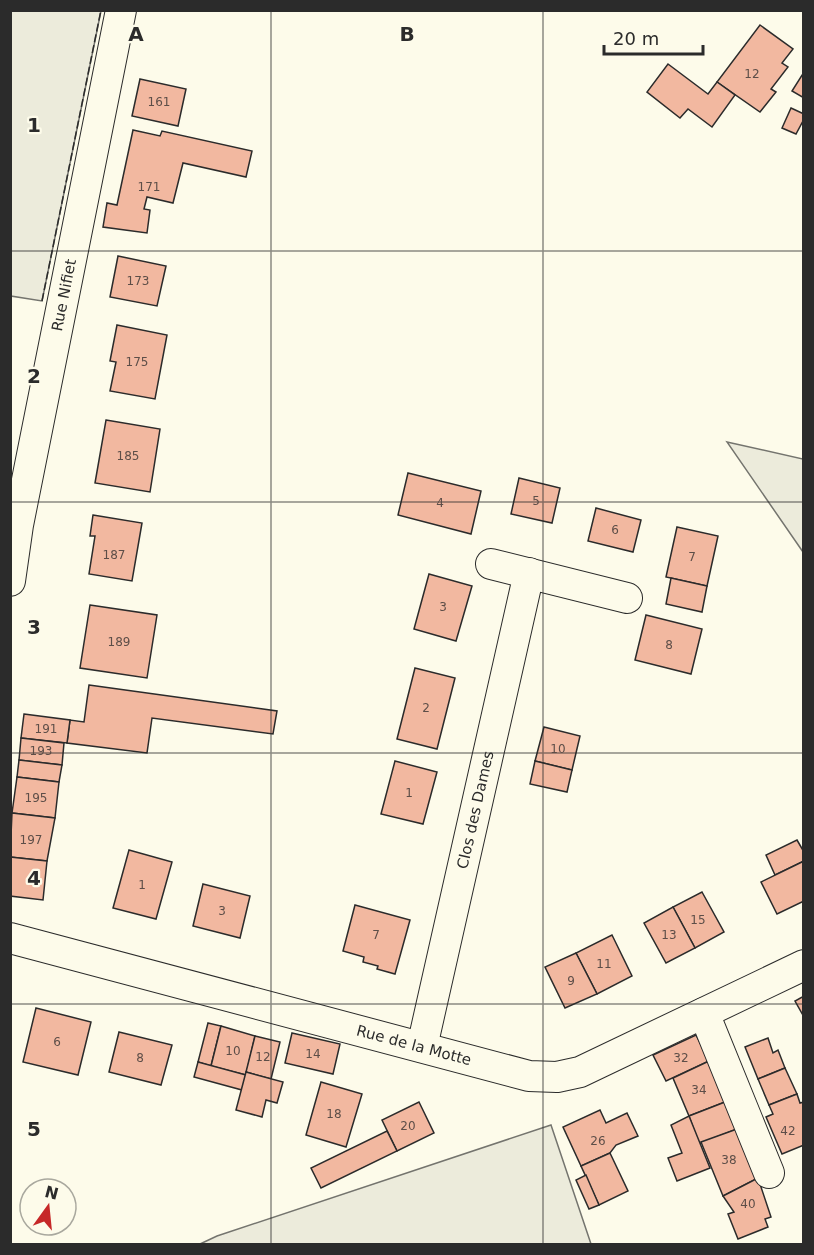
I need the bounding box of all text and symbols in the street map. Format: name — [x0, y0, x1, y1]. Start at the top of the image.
scale bar — [604, 18, 703, 56]
text: A — [128, 22, 144, 46]
text: B — [399, 22, 415, 46]
text: 20 m — [613, 28, 659, 49]
house number: 12 — [744, 67, 760, 81]
house number: 161 — [148, 95, 170, 109]
text: 1 — [27, 113, 41, 137]
house number: 171 — [138, 180, 160, 194]
street label: Rue Nifiet — [48, 257, 80, 333]
house number: 173 — [127, 274, 149, 288]
house number: 175 — [126, 355, 148, 369]
text: 2 — [27, 364, 41, 388]
house number: 185 — [117, 449, 139, 463]
house number: 5 — [532, 494, 540, 508]
house number: 4 — [436, 496, 444, 510]
house number: 6 — [611, 523, 619, 537]
house number: 187 — [103, 548, 125, 562]
house number: 7 — [688, 550, 696, 564]
house number: 3 — [439, 600, 447, 614]
text: 3 — [27, 615, 41, 639]
house number: 189 — [108, 635, 130, 649]
house number: 8 — [665, 638, 673, 652]
house number: 2 — [422, 701, 430, 715]
house number: 191 — [35, 722, 57, 736]
house number: 10 — [550, 742, 566, 756]
house number: 193 — [30, 744, 52, 758]
street label: Clos des Dames — [453, 749, 498, 871]
house number: 1 — [405, 786, 413, 800]
house number: 195 — [25, 791, 47, 805]
house number: 197 — [20, 833, 42, 847]
text: 4 — [27, 866, 41, 890]
house number: 1 — [138, 878, 146, 892]
house number: 3 — [218, 904, 226, 918]
house number: 15 — [690, 913, 706, 927]
house number: 7 — [372, 928, 380, 942]
house number: 13 — [661, 928, 677, 942]
house number: 11 — [596, 957, 612, 971]
house number: 9 — [567, 974, 575, 988]
street label: Rue de la Motte — [355, 1022, 473, 1069]
house number: 6 — [53, 1035, 61, 1049]
house number: 10 — [225, 1044, 241, 1058]
house number: 14 — [305, 1047, 321, 1061]
house number: 12 — [255, 1050, 271, 1064]
house number: 8 — [136, 1051, 144, 1065]
house number: 32 — [673, 1051, 689, 1065]
house number: 34 — [691, 1083, 707, 1097]
house number: 18 — [326, 1107, 342, 1121]
text: 5 — [27, 1117, 41, 1141]
house number: 20 — [400, 1119, 416, 1133]
house number: 42 — [780, 1124, 796, 1138]
house number: 26 — [590, 1134, 606, 1148]
house number: 38 — [721, 1153, 737, 1167]
north arrow — [18, 1177, 78, 1237]
text: N — [43, 1182, 61, 1204]
house number: 40 — [740, 1197, 756, 1211]

